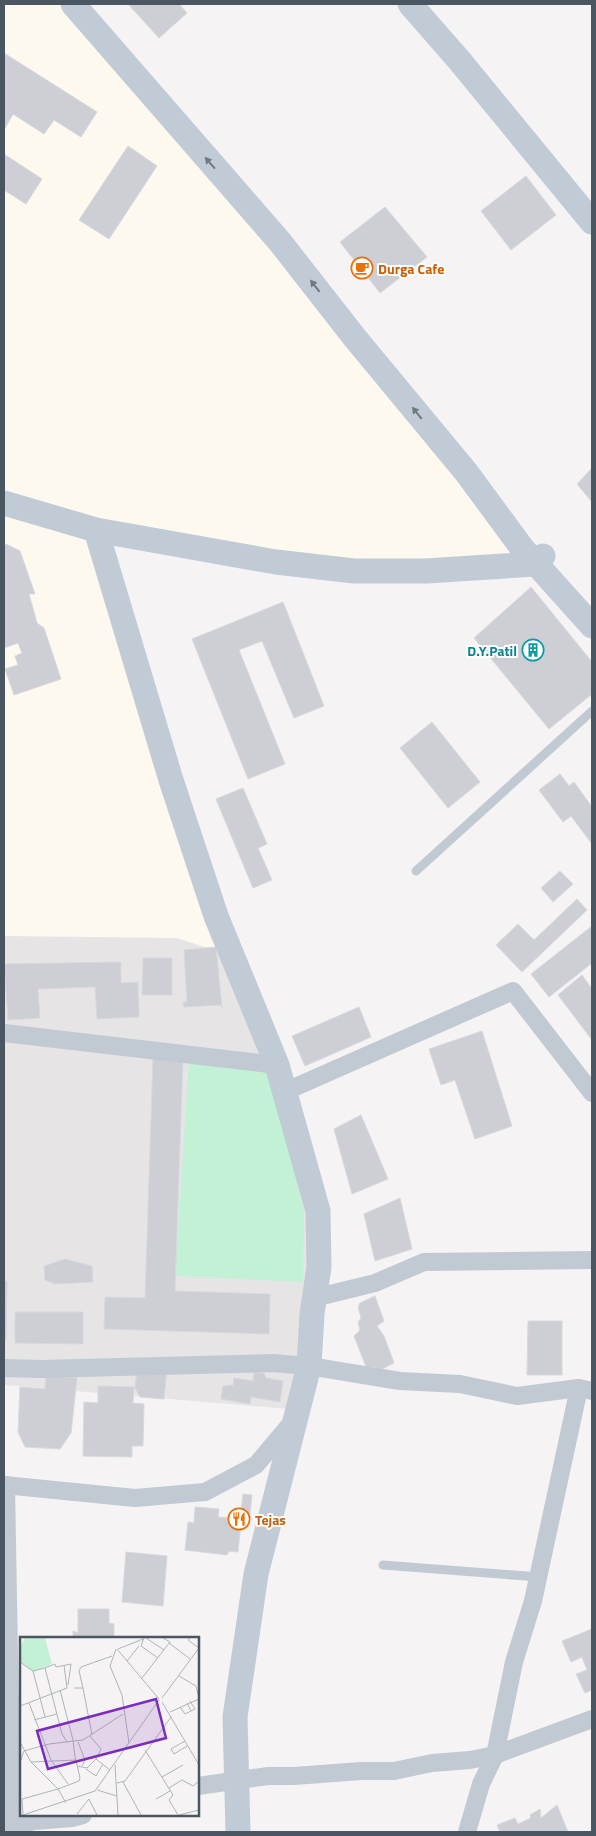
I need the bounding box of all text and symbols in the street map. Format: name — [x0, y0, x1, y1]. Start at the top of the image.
one-way arrow — [204, 157, 216, 169]
cafe icon: Durga Cafe — [350, 256, 374, 280]
place label: Durga Cafe — [378, 258, 444, 279]
one-way arrow — [310, 280, 320, 293]
one-way arrow — [411, 407, 422, 420]
building icon: D.Y.Patil — [521, 638, 545, 662]
place label: D.Y.Patil — [467, 640, 517, 661]
restaurant icon: Tejas — [227, 1507, 251, 1531]
place label: Tejas — [255, 1509, 286, 1530]
inset map — [20, 1637, 199, 1816]

